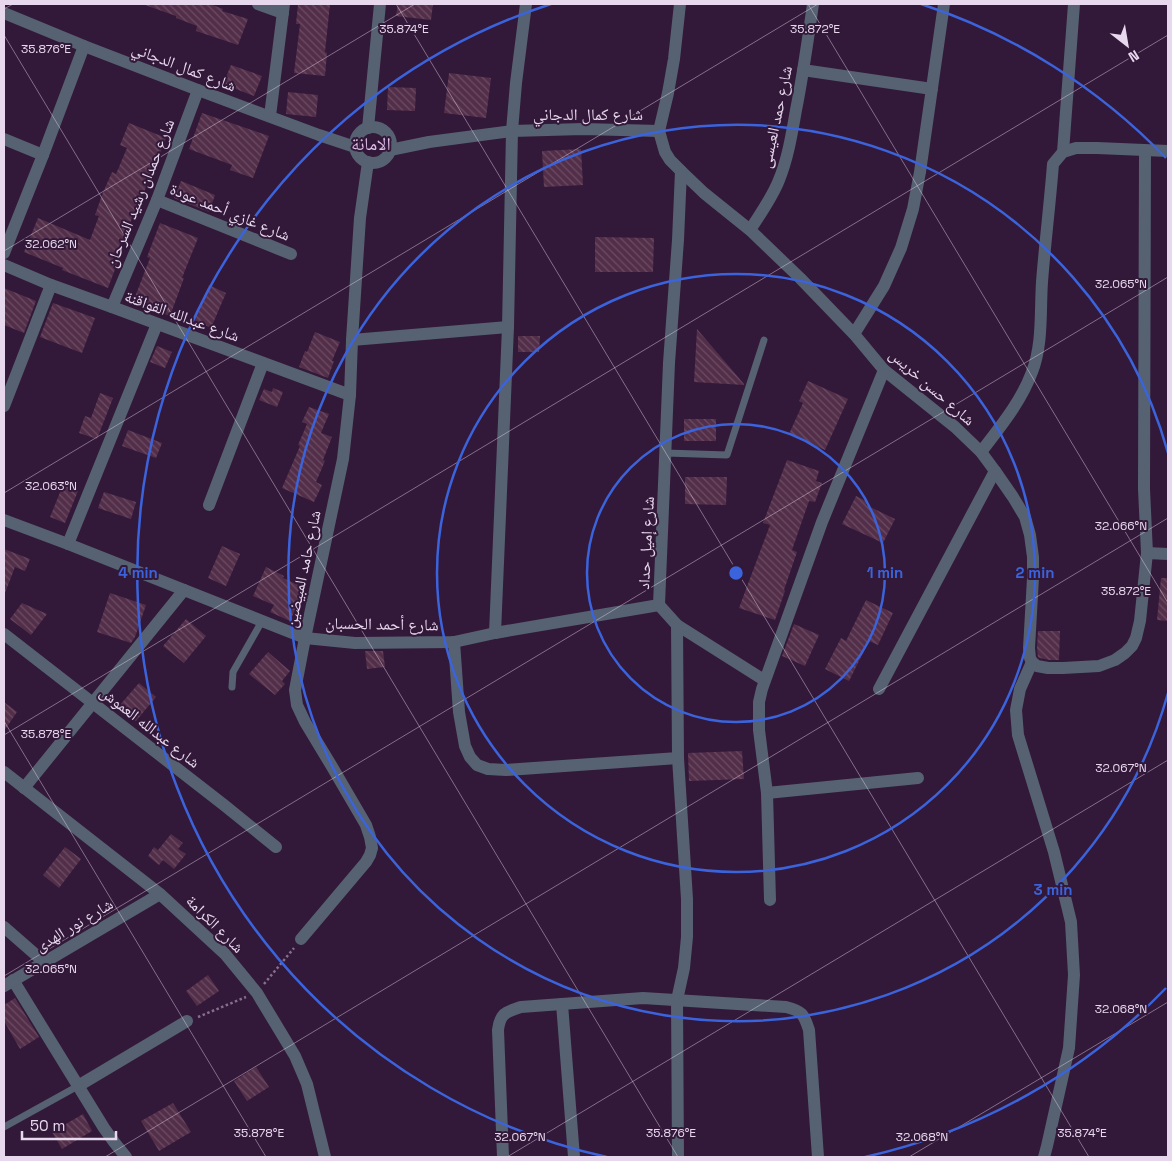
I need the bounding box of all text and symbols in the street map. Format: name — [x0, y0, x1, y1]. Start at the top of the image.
north arrow — [1102, 20, 1152, 70]
text: 35.874°E — [379, 21, 429, 37]
text: 35.872°E — [790, 21, 840, 37]
street label: شارع كمال الدجاني — [128, 38, 239, 98]
text: 35.876°E — [21, 41, 71, 57]
text: N — [1125, 46, 1142, 66]
street label: شارع حمد العيسى — [755, 64, 797, 170]
street label: شارع كمال الدجاني — [533, 104, 643, 127]
street label: شارع حمدان رشيد السرحان — [101, 116, 179, 270]
district label: الامانة — [351, 132, 391, 155]
street label: شارع غازي أحمد عودة — [166, 178, 293, 248]
text: 32.062°N — [25, 236, 77, 252]
text: 32.065°N — [1095, 276, 1147, 292]
street label: شارع عبدالله القواقنة — [122, 286, 242, 346]
street label: شارع حسن خريس — [885, 344, 979, 430]
text: 32.063°N — [25, 478, 77, 494]
street label: شارع إميل حداد — [633, 496, 659, 590]
street label: شارع حامد المبيضين — [280, 508, 326, 630]
text: 32.066°N — [1095, 518, 1147, 534]
text: 4 min — [118, 563, 158, 582]
text: 1 min — [867, 563, 903, 582]
text: 2 min — [1016, 563, 1054, 582]
centre of rings — [727, 564, 745, 582]
text: 35.872°E — [1101, 583, 1151, 599]
street label: شارع أحمد الحسبان — [325, 613, 439, 635]
street label: شارع عبدالله العموش — [96, 681, 204, 773]
text: 35.878°E — [21, 726, 71, 742]
text: 32.067°N — [1095, 760, 1147, 776]
text: 3 min — [1034, 880, 1072, 899]
street label: شارع الكرامة — [181, 890, 249, 958]
street label: شارع نور الهدى — [31, 893, 117, 957]
text: 32.065°N — [25, 961, 77, 977]
text: 32.068°N — [1095, 1001, 1147, 1017]
scale bar — [22, 1108, 116, 1140]
text: 50 m — [30, 1116, 65, 1135]
text: 35.878°E — [234, 1125, 284, 1141]
text: 35.876°E — [646, 1125, 696, 1141]
text: 35.874°E — [1057, 1125, 1107, 1141]
text: 32.067°N — [494, 1129, 546, 1145]
text: 32.068°N — [896, 1129, 948, 1145]

